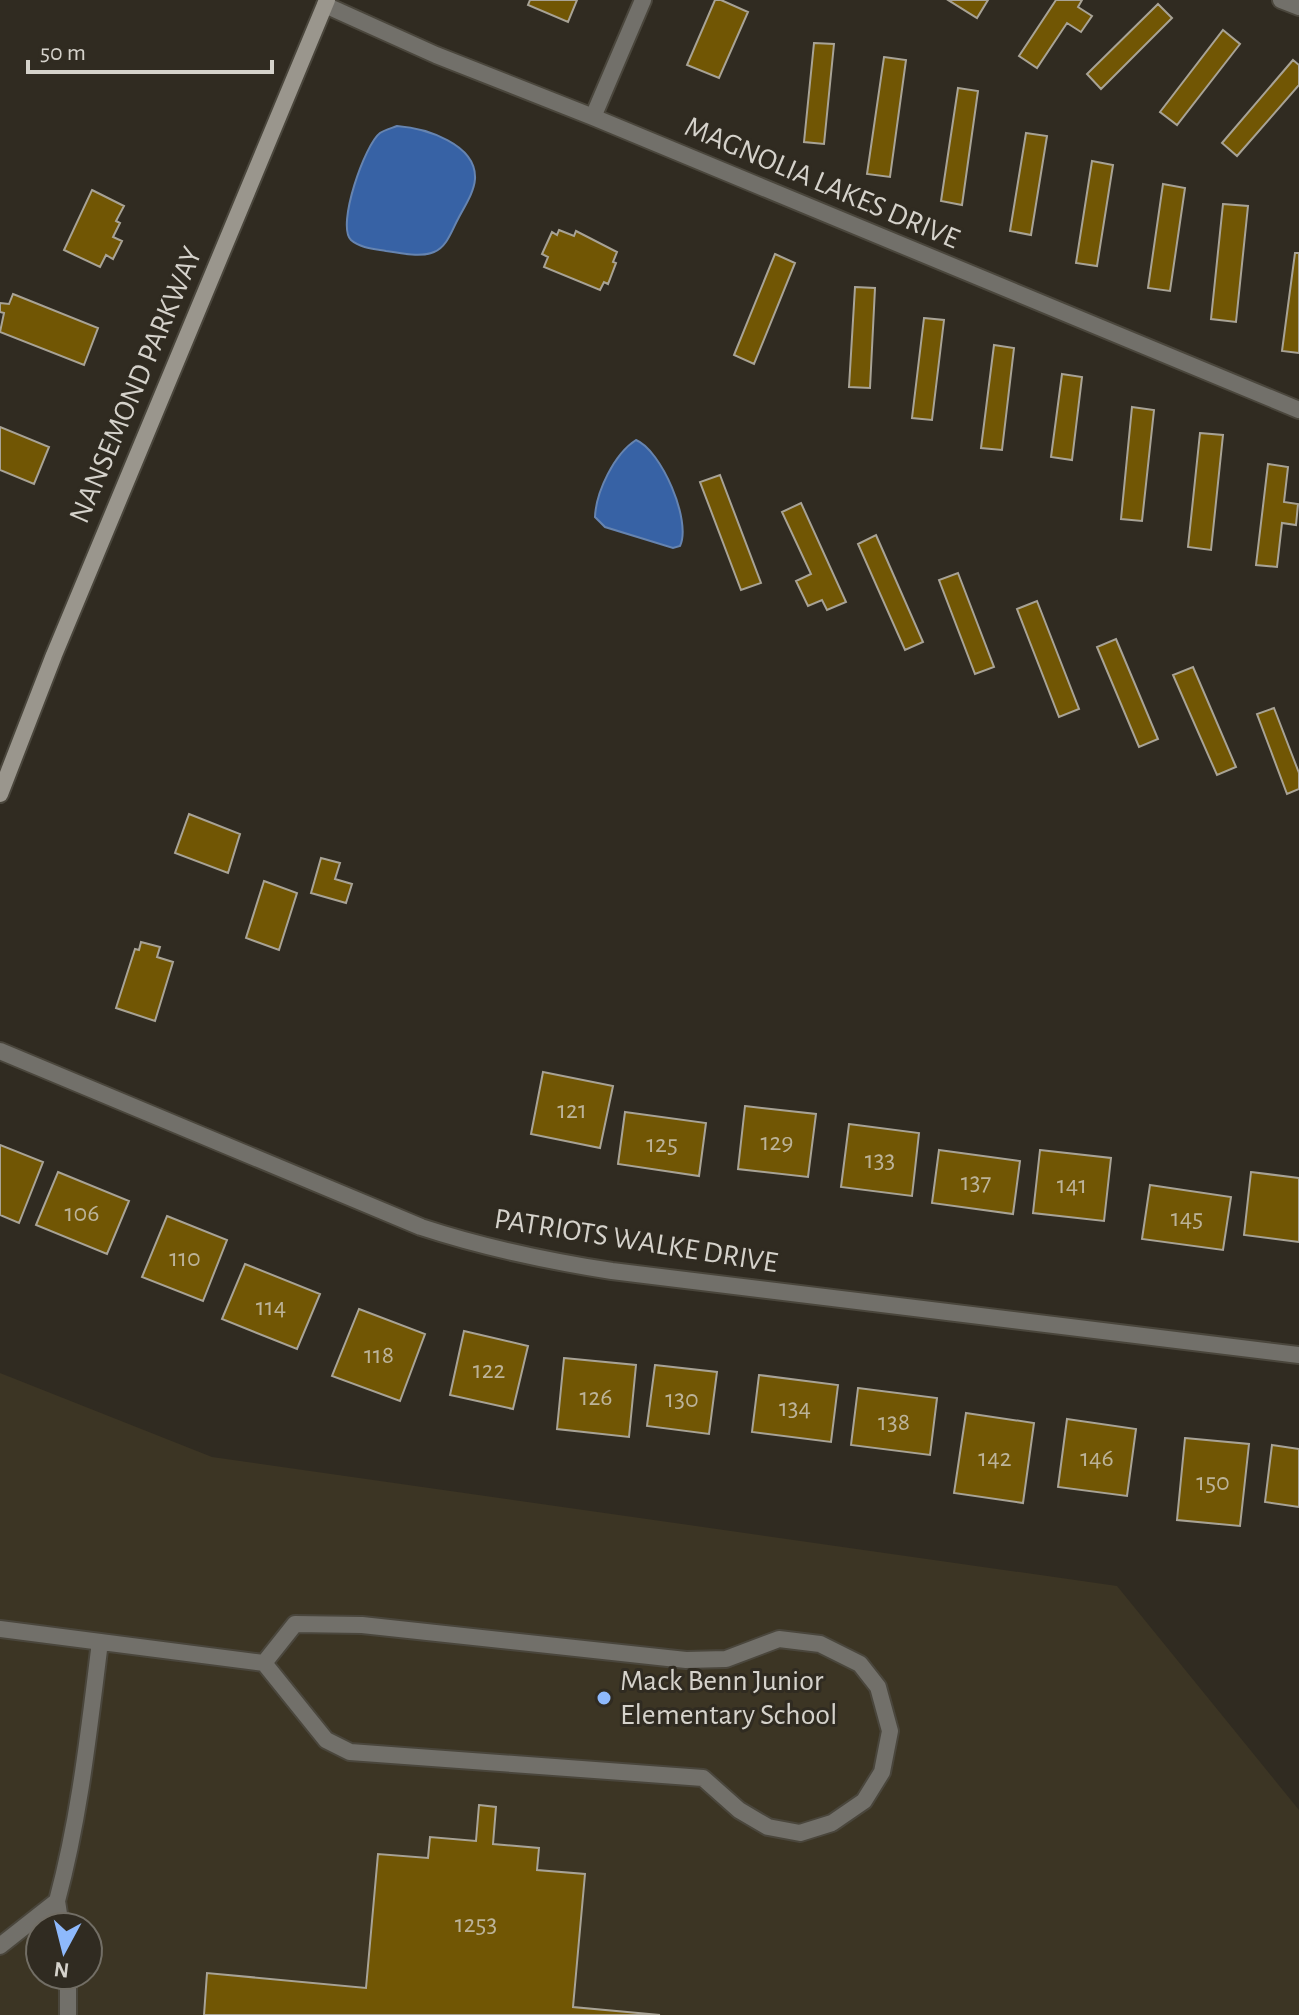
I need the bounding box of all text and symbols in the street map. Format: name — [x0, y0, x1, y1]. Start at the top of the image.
scale bar — [28, 24, 272, 74]
text: 50 m — [40, 41, 86, 65]
street label: MAGNOLIA LAKES DRIVE — [680, 112, 964, 254]
street label: NANSEMOND PARKWAY — [64, 242, 208, 527]
house number: 121 — [557, 1097, 587, 1123]
house number: 129 — [761, 1129, 794, 1155]
house number: 125 — [646, 1131, 678, 1157]
house number: 133 — [865, 1147, 895, 1173]
house number: 137 — [961, 1169, 991, 1195]
house number: 141 — [1057, 1172, 1087, 1198]
house number: 106 — [65, 1200, 99, 1226]
street label: PATRIOTS WALKE DRIVE — [492, 1204, 780, 1278]
house number: 145 — [1171, 1205, 1203, 1231]
house number: 110 — [169, 1245, 201, 1271]
house number: 114 — [256, 1294, 286, 1320]
house number: 118 — [364, 1342, 394, 1368]
house number: 122 — [473, 1357, 505, 1383]
house number: 126 — [580, 1384, 613, 1410]
house number: 130 — [665, 1386, 699, 1412]
house number: 134 — [779, 1395, 811, 1421]
house number: 138 — [878, 1409, 910, 1435]
house number: 142 — [978, 1445, 1012, 1471]
house number: 146 — [1080, 1445, 1114, 1471]
house number: 150 — [1196, 1469, 1230, 1495]
place label: Mack Benn Junior Elementary School — [620, 1666, 838, 1730]
marker: Mack Benn Junior Elementary School — [595, 1689, 613, 1707]
north arrow — [24, 1911, 104, 1991]
house number: 1253 — [455, 1911, 497, 1937]
text: N — [53, 1958, 71, 1982]

